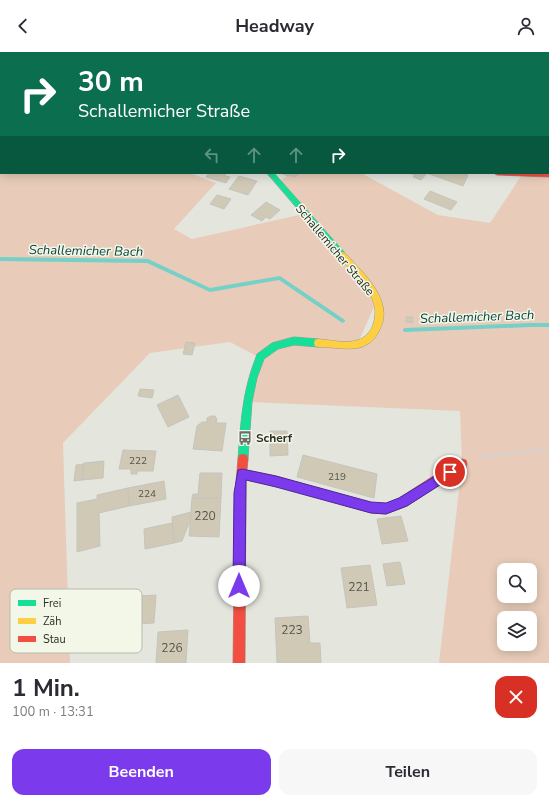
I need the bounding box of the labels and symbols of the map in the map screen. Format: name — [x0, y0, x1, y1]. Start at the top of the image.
street label: Schallemicher Straße — [292, 201, 378, 299]
water label: Schallemicher Bach — [29, 241, 143, 261]
water label: Schallemicher Bach — [420, 306, 535, 328]
bus stop icon: Scherf — [237, 430, 253, 446]
place label: Scherf — [256, 430, 293, 446]
house number: 222 — [129, 454, 147, 468]
pin — [433, 455, 467, 489]
house number: 219 — [328, 470, 346, 484]
house number: 224 — [138, 487, 156, 501]
house number: 220 — [194, 508, 216, 524]
position arrow — [218, 565, 260, 607]
house number: 221 — [348, 579, 370, 595]
legend — [10, 589, 142, 653]
text: Frei — [43, 596, 61, 611]
text: Zäh — [43, 614, 61, 629]
house number: 223 — [281, 622, 303, 638]
text: Stau — [43, 632, 66, 647]
house number: 226 — [161, 640, 183, 656]

